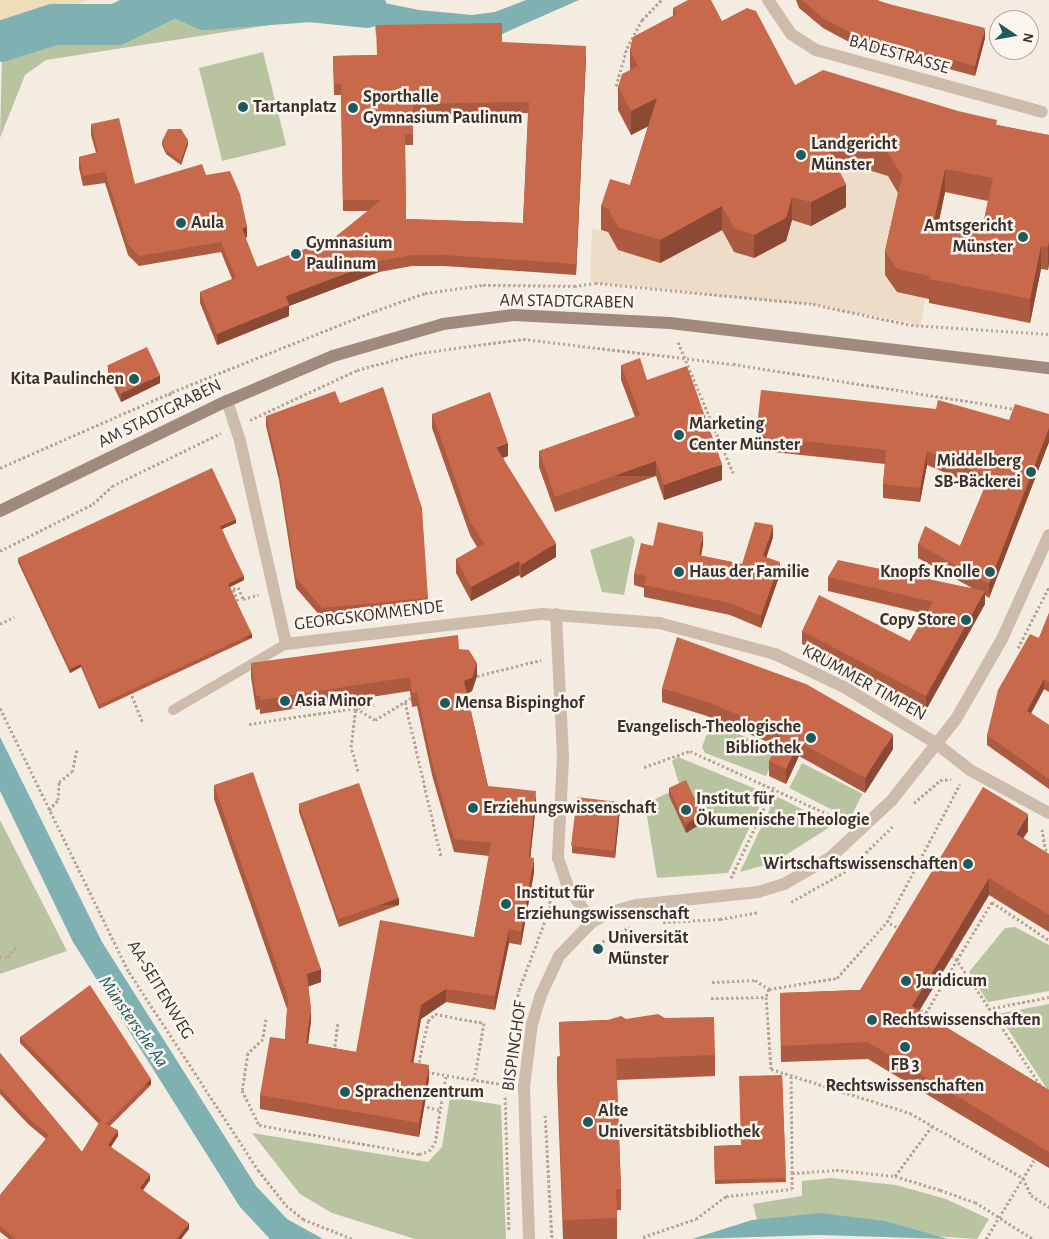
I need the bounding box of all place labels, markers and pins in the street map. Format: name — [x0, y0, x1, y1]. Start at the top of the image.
place label: Sporthalle Gymnasium Paulinum — [363, 87, 523, 130]
place label: Tartanplatz — [253, 96, 336, 118]
marker: Tartanplatz — [237, 101, 249, 113]
marker: Sporthalle Gymnasium Paulinum — [347, 102, 359, 114]
place label: Landgericht Münster — [811, 134, 897, 176]
marker: Landgericht Münster — [795, 149, 807, 161]
place label: Aula — [191, 212, 224, 234]
place label: Amtsgericht Münster — [924, 216, 1013, 258]
marker: Aula — [175, 217, 187, 229]
marker: Amtsgericht Münster — [1017, 231, 1029, 243]
place label: Gymnasium Paulinum — [306, 233, 392, 276]
marker: Gymnasium Paulinum — [290, 248, 302, 260]
place label: Kita Paulinchen — [10, 368, 124, 390]
marker: Kita Paulinchen — [128, 373, 140, 385]
place label: Marketing Center Münster — [689, 414, 800, 456]
marker: Marketing Center Münster — [673, 429, 685, 441]
place label: Middelberg SB-Bäckerei — [934, 451, 1021, 494]
marker: Middelberg SB-Bäckerei — [1025, 466, 1037, 478]
place label: Haus der Familie — [689, 561, 809, 583]
place label: Knopfs Knolle — [880, 561, 980, 583]
marker: Haus der Familie — [673, 566, 685, 578]
marker: Knopfs Knolle — [984, 566, 996, 578]
place label: Copy Store — [880, 609, 956, 631]
marker: Copy Store — [960, 614, 972, 626]
place label: Asia Minor — [295, 690, 372, 712]
place label: Mensa Bispinghof — [455, 692, 584, 714]
marker: Asia Minor — [279, 695, 291, 707]
marker: Mensa Bispinghof — [439, 697, 451, 709]
place label: Evangelisch-Theologische Bibliothek — [617, 717, 801, 760]
marker: Evangelisch-Theologische Bibliothek — [805, 732, 817, 744]
place label: Institut für Ökumenische Theologie — [696, 789, 870, 832]
place label: Erziehungswissenschaft — [483, 797, 656, 819]
marker: Erziehungswissenschaft — [467, 802, 479, 814]
marker: Institut für Ökumenische Theologie — [680, 804, 692, 816]
place label: Wirtschaftswissenschaften — [763, 853, 958, 875]
marker: Wirtschaftswissenschaften — [962, 858, 974, 870]
place label: Institut für Erziehungswissenschaft — [516, 883, 689, 926]
marker: Institut für Erziehungswissenschaft — [500, 898, 512, 910]
place label: Universität Münster — [608, 928, 688, 971]
marker: Universität Münster — [592, 943, 604, 955]
place label: Juridicum — [916, 970, 987, 992]
marker: Juridicum — [900, 975, 912, 987]
place label: Rechtswissenschaften — [882, 1009, 1041, 1031]
marker: Rechtswissenschaften — [866, 1014, 878, 1026]
marker: FB 3 Rechtswissenschaften — [899, 1041, 911, 1053]
place label: FB 3 Rechtswissenschaften — [826, 1055, 984, 1098]
place label: Sprachenzentrum — [355, 1081, 484, 1103]
marker: Sprachenzentrum — [339, 1086, 351, 1098]
place label: Alte Universitätsbibliothek — [598, 1101, 760, 1144]
marker: Alte Universitätsbibliothek — [582, 1116, 594, 1128]

